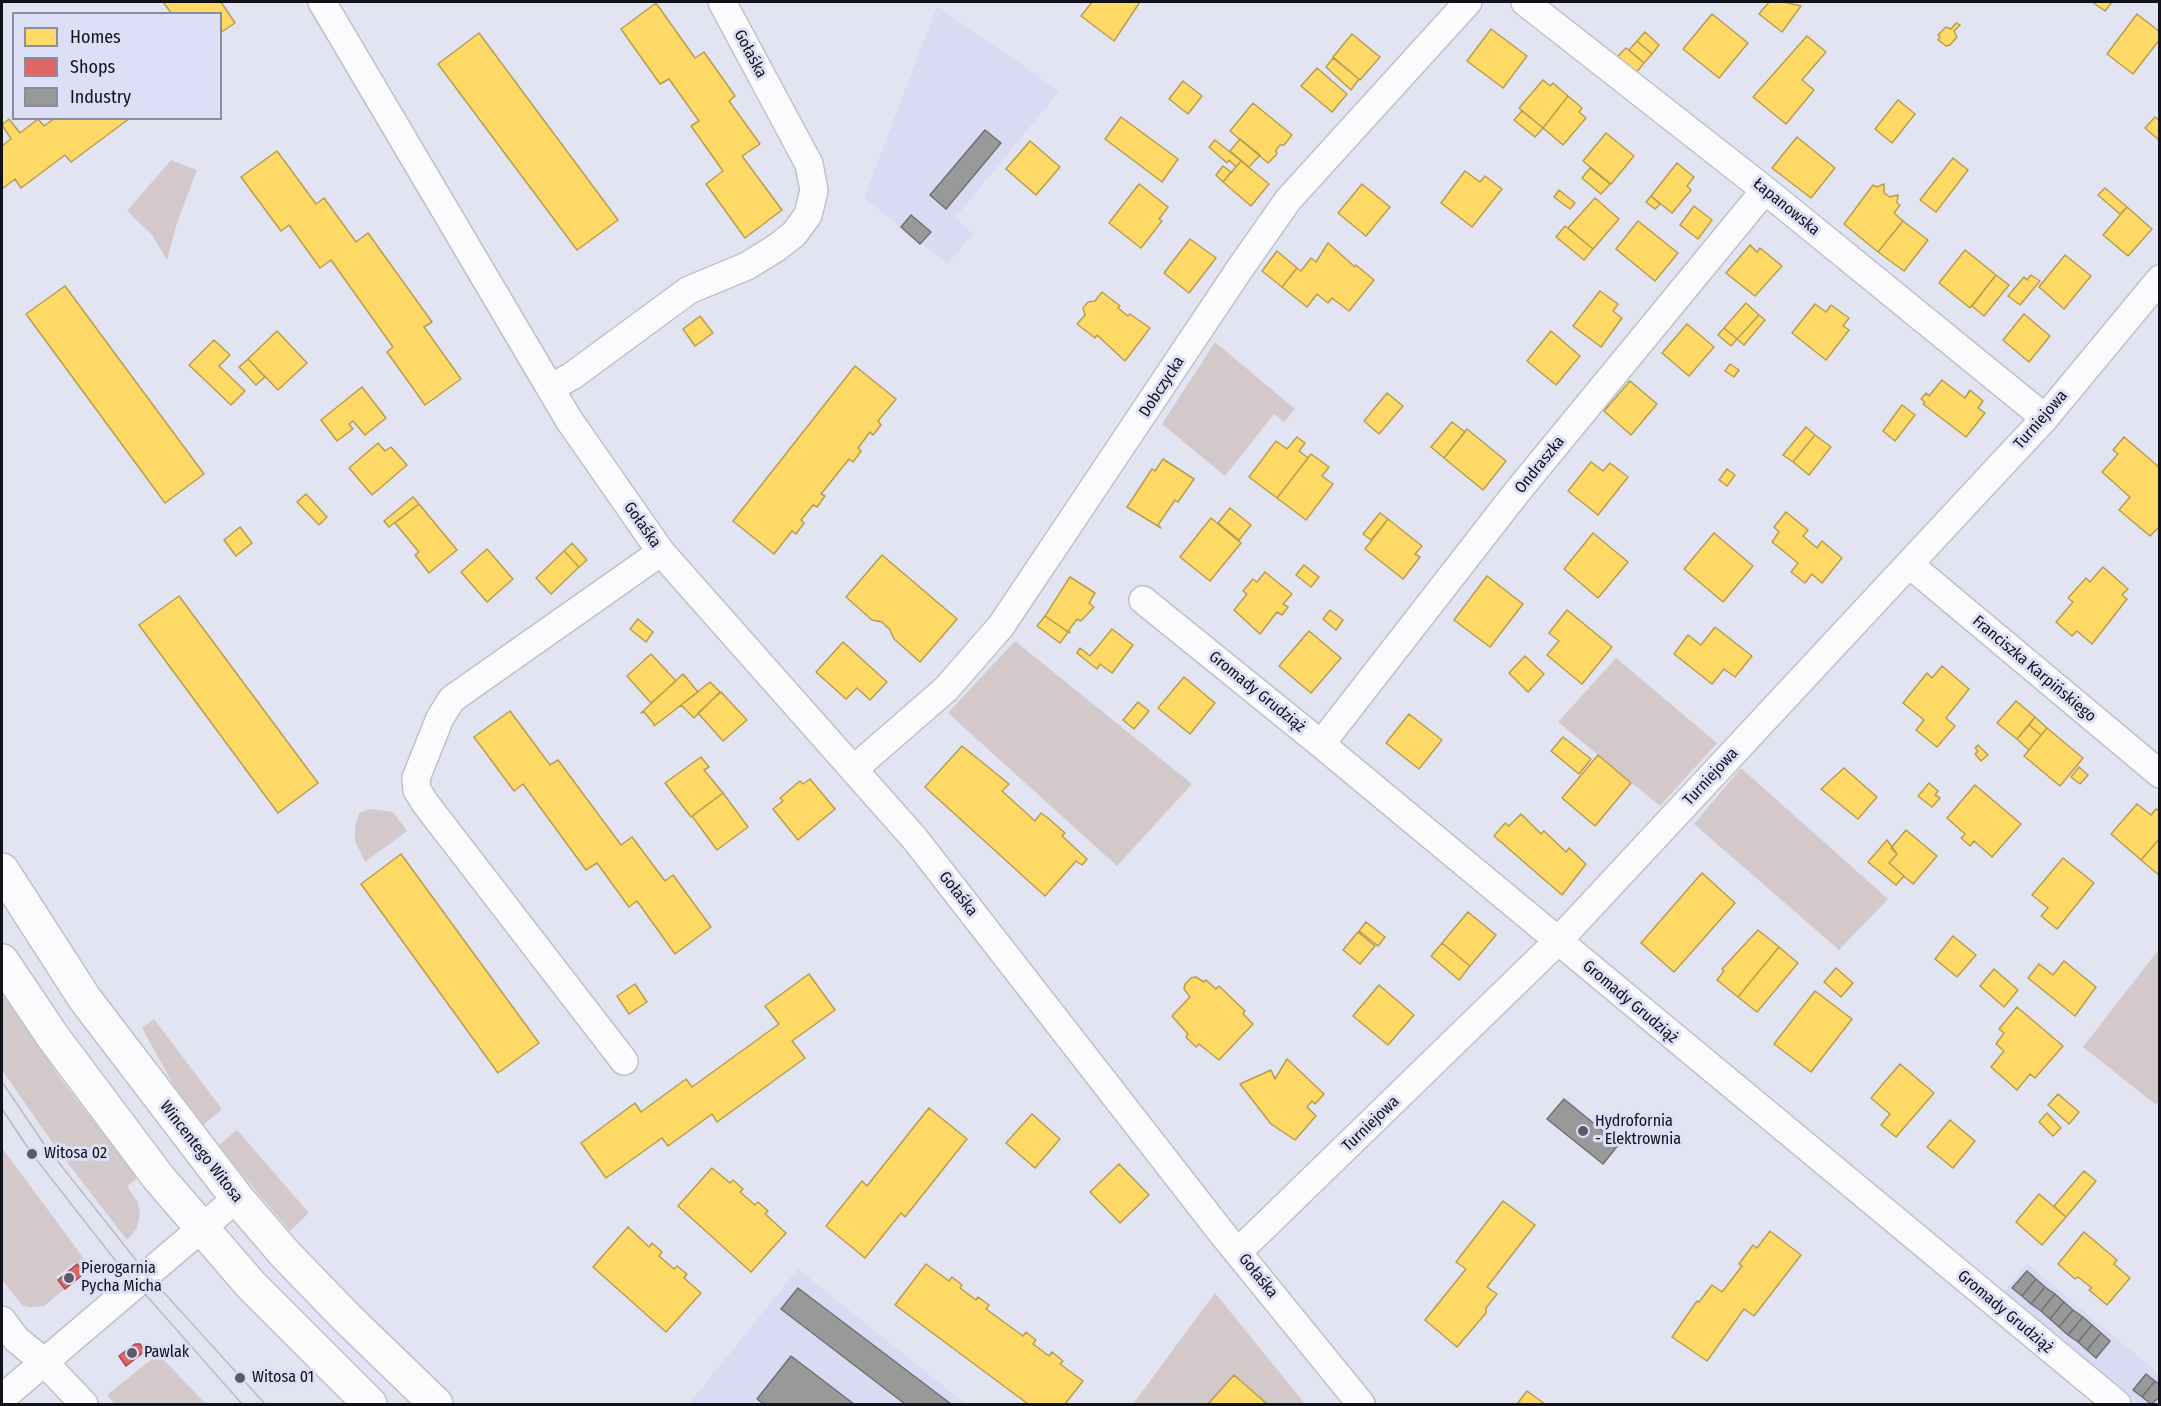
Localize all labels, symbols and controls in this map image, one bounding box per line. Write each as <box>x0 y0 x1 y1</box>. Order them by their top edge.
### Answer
legend <box>12 12 222 120</box>
text: Homes <box>70 26 121 48</box>
street label: Gołaśka <box>729 27 771 81</box>
text: Shops <box>70 56 115 78</box>
text: Industry <box>70 86 131 108</box>
street label: Łapanowska <box>1749 174 1823 240</box>
street label: Dobczycka <box>1135 353 1189 421</box>
street label: Turniejowa <box>2010 387 2072 453</box>
street label: Ondraszka <box>1511 433 1569 497</box>
street label: Gołaśka <box>619 498 665 552</box>
street label: Franciszka Karpińskiego <box>1968 612 2100 726</box>
street label: Gromady Grudziąż <box>1205 647 1309 737</box>
street label: Turniejowa <box>1680 744 1742 810</box>
street label: Gołaśka <box>935 868 981 920</box>
street label: Gromady Grudziąż <box>1578 957 1682 1047</box>
street label: Turniejowa <box>1339 1092 1403 1156</box>
street label: Wincentego Witosa <box>155 1097 247 1207</box>
place label: Hydrofornia - Elektrownia <box>1595 1112 1681 1150</box>
marker: Hydrofornia - Elektrownia <box>1576 1124 1590 1138</box>
place label: Witosa 02 <box>44 1144 107 1164</box>
marker: Witosa 02 <box>25 1147 39 1161</box>
street label: Gołaśka <box>1234 1250 1282 1302</box>
place label: Pierogarnia Pycha Micha <box>81 1259 162 1297</box>
street label: Gromady Grudziąż <box>1953 1267 2057 1357</box>
marker: Pierogarnia Pycha Micha <box>62 1271 76 1285</box>
place label: Pawlak <box>144 1343 189 1363</box>
marker: Pawlak <box>125 1346 139 1360</box>
place label: Witosa 01 <box>252 1368 314 1388</box>
marker: Witosa 01 <box>233 1371 247 1385</box>

